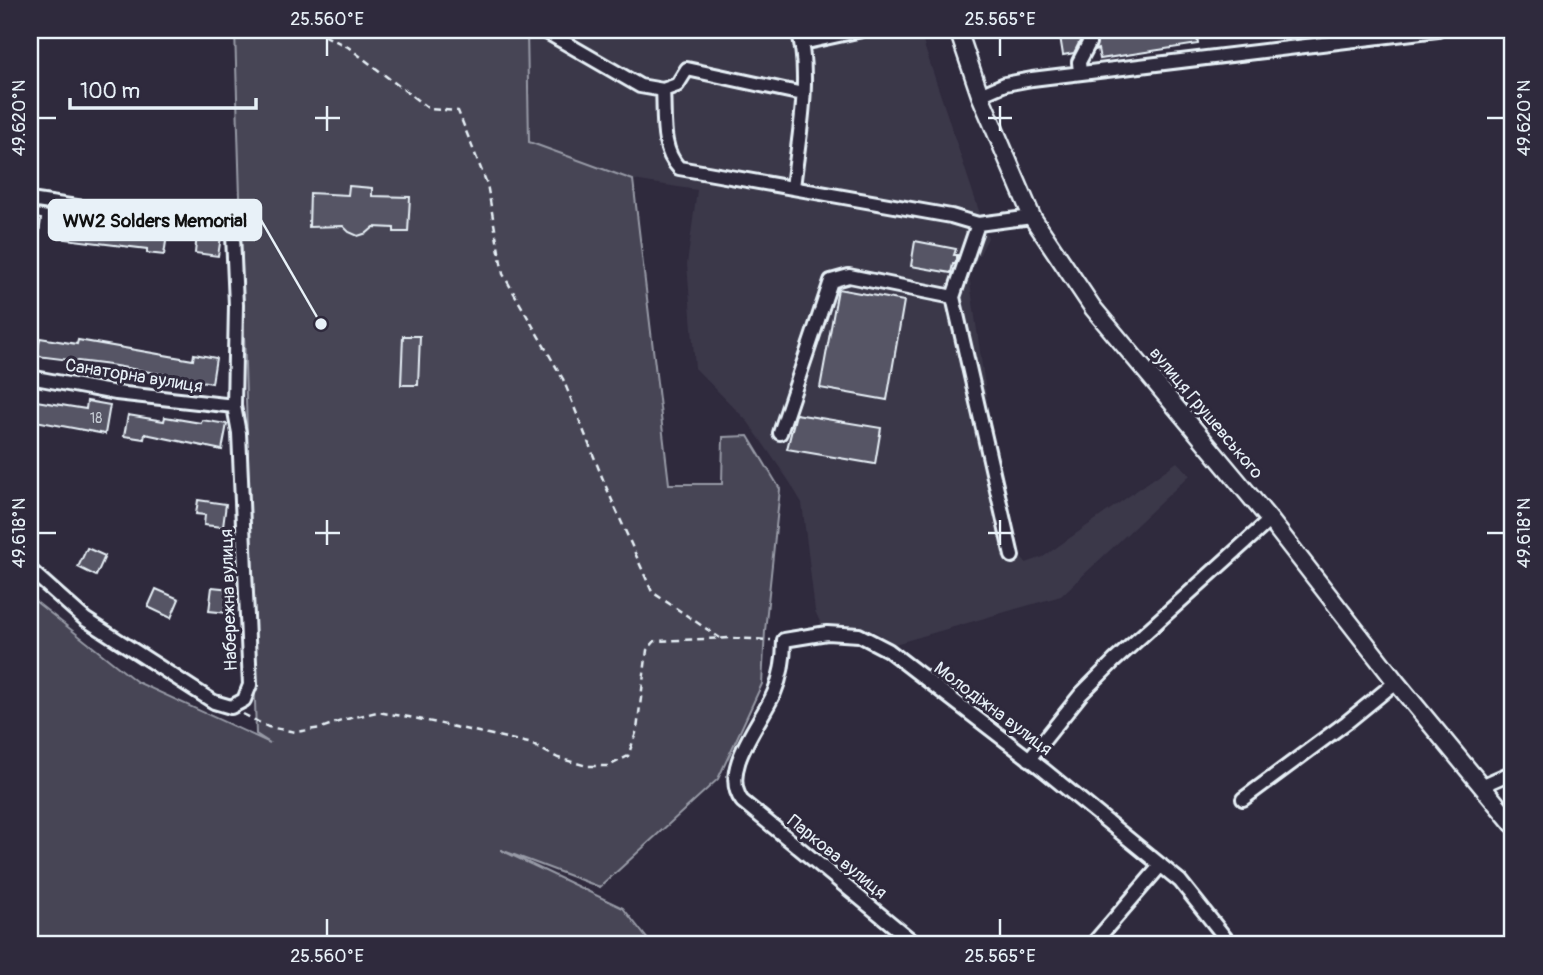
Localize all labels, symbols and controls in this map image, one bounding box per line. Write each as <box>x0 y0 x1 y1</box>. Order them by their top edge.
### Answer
text: 25.560°E <box>290 8 364 31</box>
text: 25.565°E <box>965 8 1036 31</box>
scale bar <box>70 66 256 110</box>
text: 100 m <box>80 78 140 105</box>
text: 49.620°N <box>8 80 31 156</box>
text: 49.620°N <box>1513 80 1536 156</box>
callout: WW2 Solders Memorial <box>49 200 261 240</box>
text: WW2 Solders Memorial <box>63 209 247 233</box>
street label: вулиця Грушевського <box>1144 342 1268 484</box>
street label: Санаторна вулиця <box>64 354 204 398</box>
house number: 18 <box>90 410 102 427</box>
text: 49.618°N <box>8 498 31 568</box>
text: 49.618°N <box>1513 498 1536 568</box>
street label: Набережна вулиця <box>215 528 243 672</box>
street label: Молодіжна вулиця <box>929 657 1057 761</box>
street label: Паркова вулиця <box>783 810 891 904</box>
text: 25.560°E <box>290 945 364 968</box>
text: 25.565°E <box>965 945 1036 968</box>

